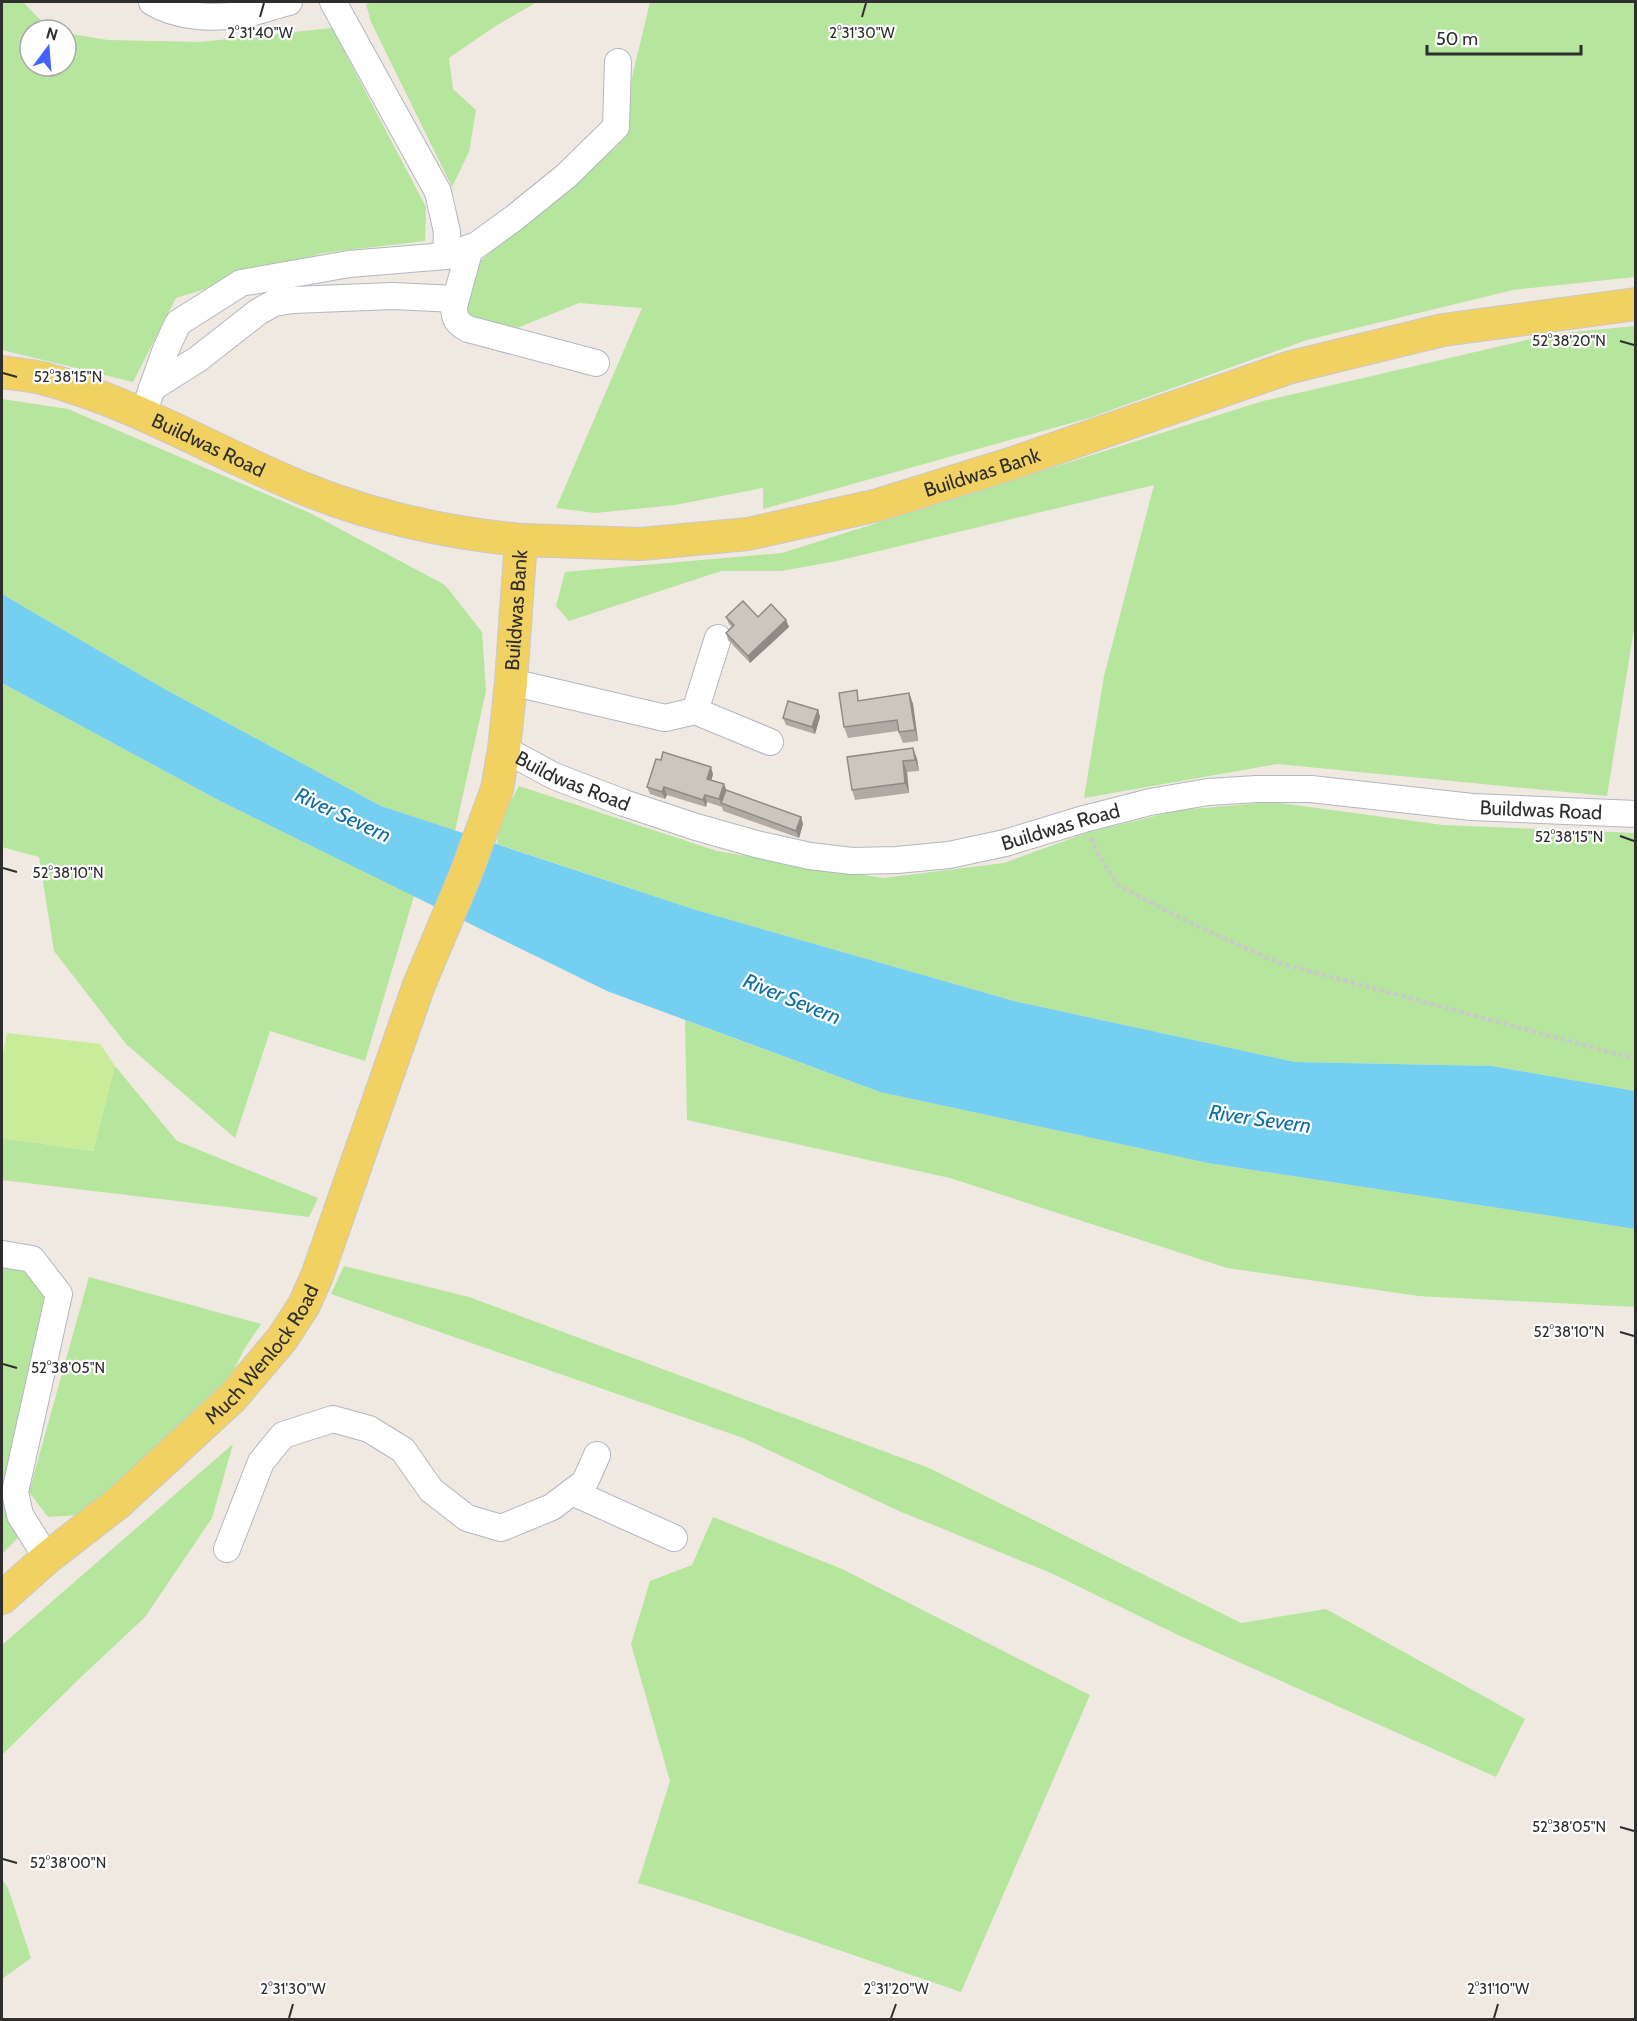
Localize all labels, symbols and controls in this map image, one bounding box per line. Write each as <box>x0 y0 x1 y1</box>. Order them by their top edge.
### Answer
north arrow <box>18 18 78 78</box>
scale bar <box>1427 18 1582 56</box>
text: N <box>44 23 60 45</box>
text: 2°31'40"W <box>227 24 294 42</box>
text: 2°31'30"W <box>829 24 896 42</box>
text: 50 m <box>1436 28 1478 50</box>
text: 52°38'20"N <box>1532 332 1606 350</box>
text: 52°38'15"N <box>34 368 102 386</box>
street label: Buildwas Road <box>148 408 269 482</box>
street label: Buildwas Bank <box>921 443 1043 502</box>
street label: Buildwas Bank <box>500 549 532 671</box>
street label: Buildwas Road <box>511 745 633 816</box>
water label: River Severn <box>291 782 395 848</box>
street label: Buildwas Road <box>1479 795 1603 825</box>
street label: Buildwas Road <box>998 798 1122 856</box>
text: 52°38'15"N <box>1535 828 1603 846</box>
text: 52°38'10"N <box>33 864 103 882</box>
water label: River Severn <box>740 968 844 1029</box>
water label: River Severn <box>1208 1099 1313 1138</box>
street label: Much Wenlock Road <box>200 1281 324 1429</box>
text: 52°38'10"N <box>1534 1323 1604 1341</box>
text: 52°38'05"N <box>31 1359 105 1377</box>
text: 52°38'05"N <box>1532 1818 1606 1836</box>
text: 52°38'00"N <box>30 1854 106 1872</box>
text: 2°31'30"W <box>260 1980 327 1998</box>
text: 2°31'20"W <box>863 1980 929 1998</box>
text: 2°31'10"W <box>1467 1980 1530 1998</box>

